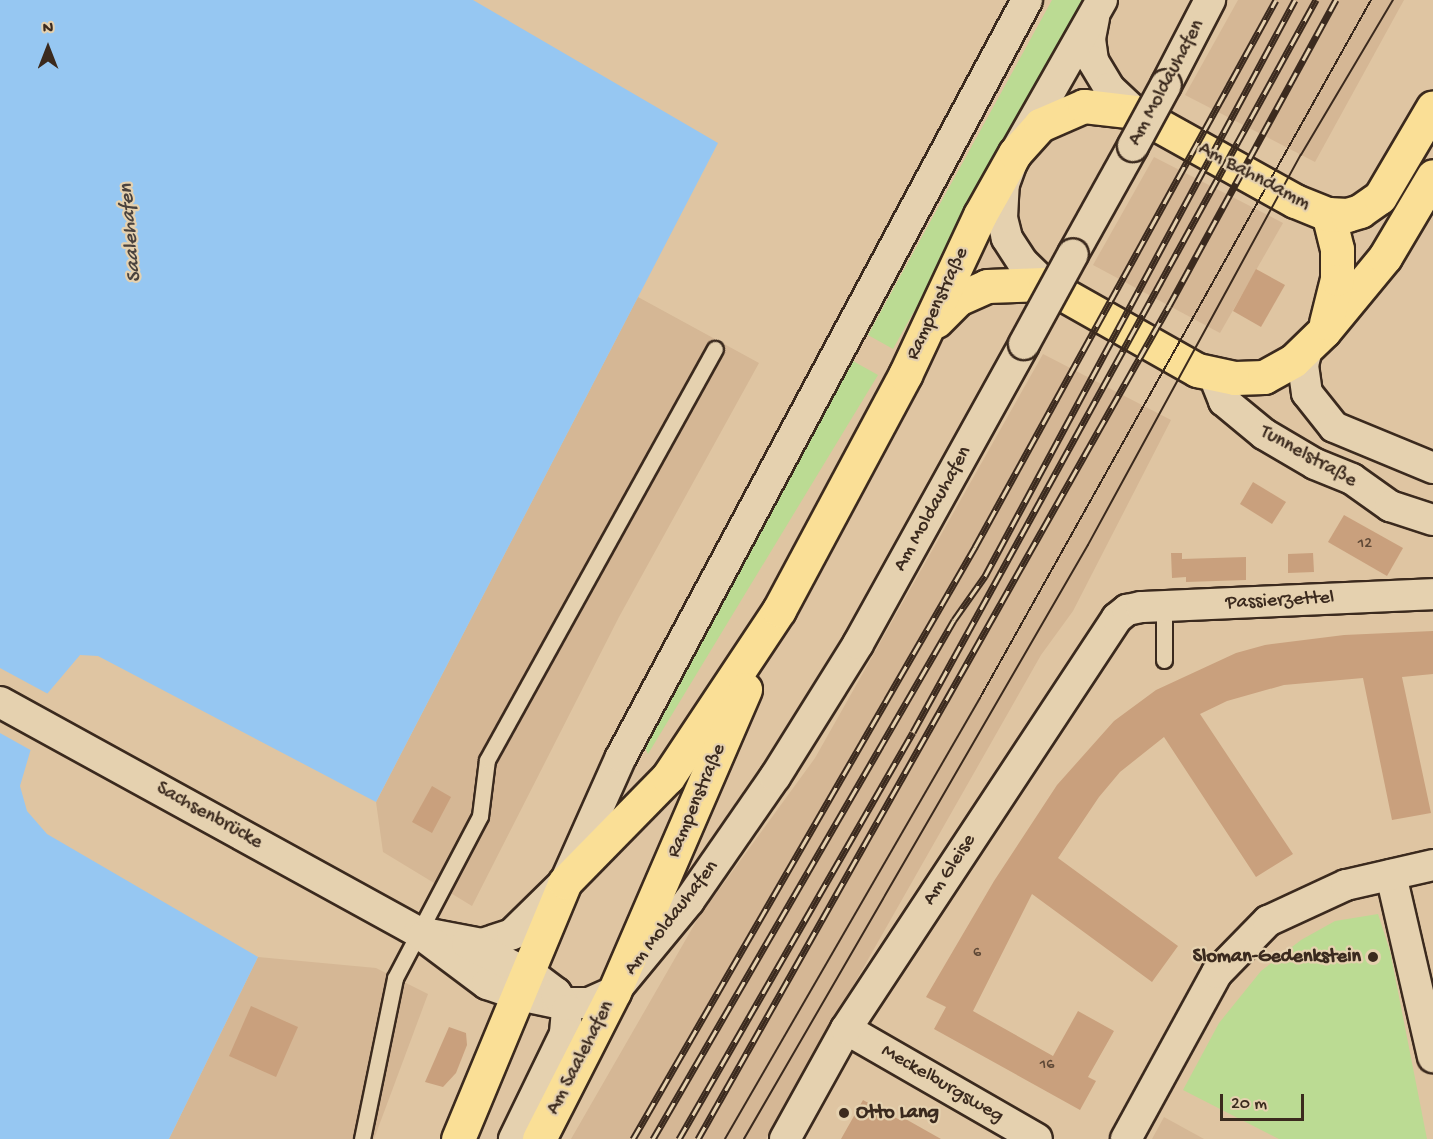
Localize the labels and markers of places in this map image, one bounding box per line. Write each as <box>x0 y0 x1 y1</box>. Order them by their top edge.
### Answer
place label: Sloman-Gedenkstein <box>1193 945 1361 969</box>
marker: Sloman-Gedenkstein <box>1366 950 1380 964</box>
place label: Otto Lang <box>856 1101 939 1125</box>
marker: Otto Lang <box>837 1106 851 1120</box>

